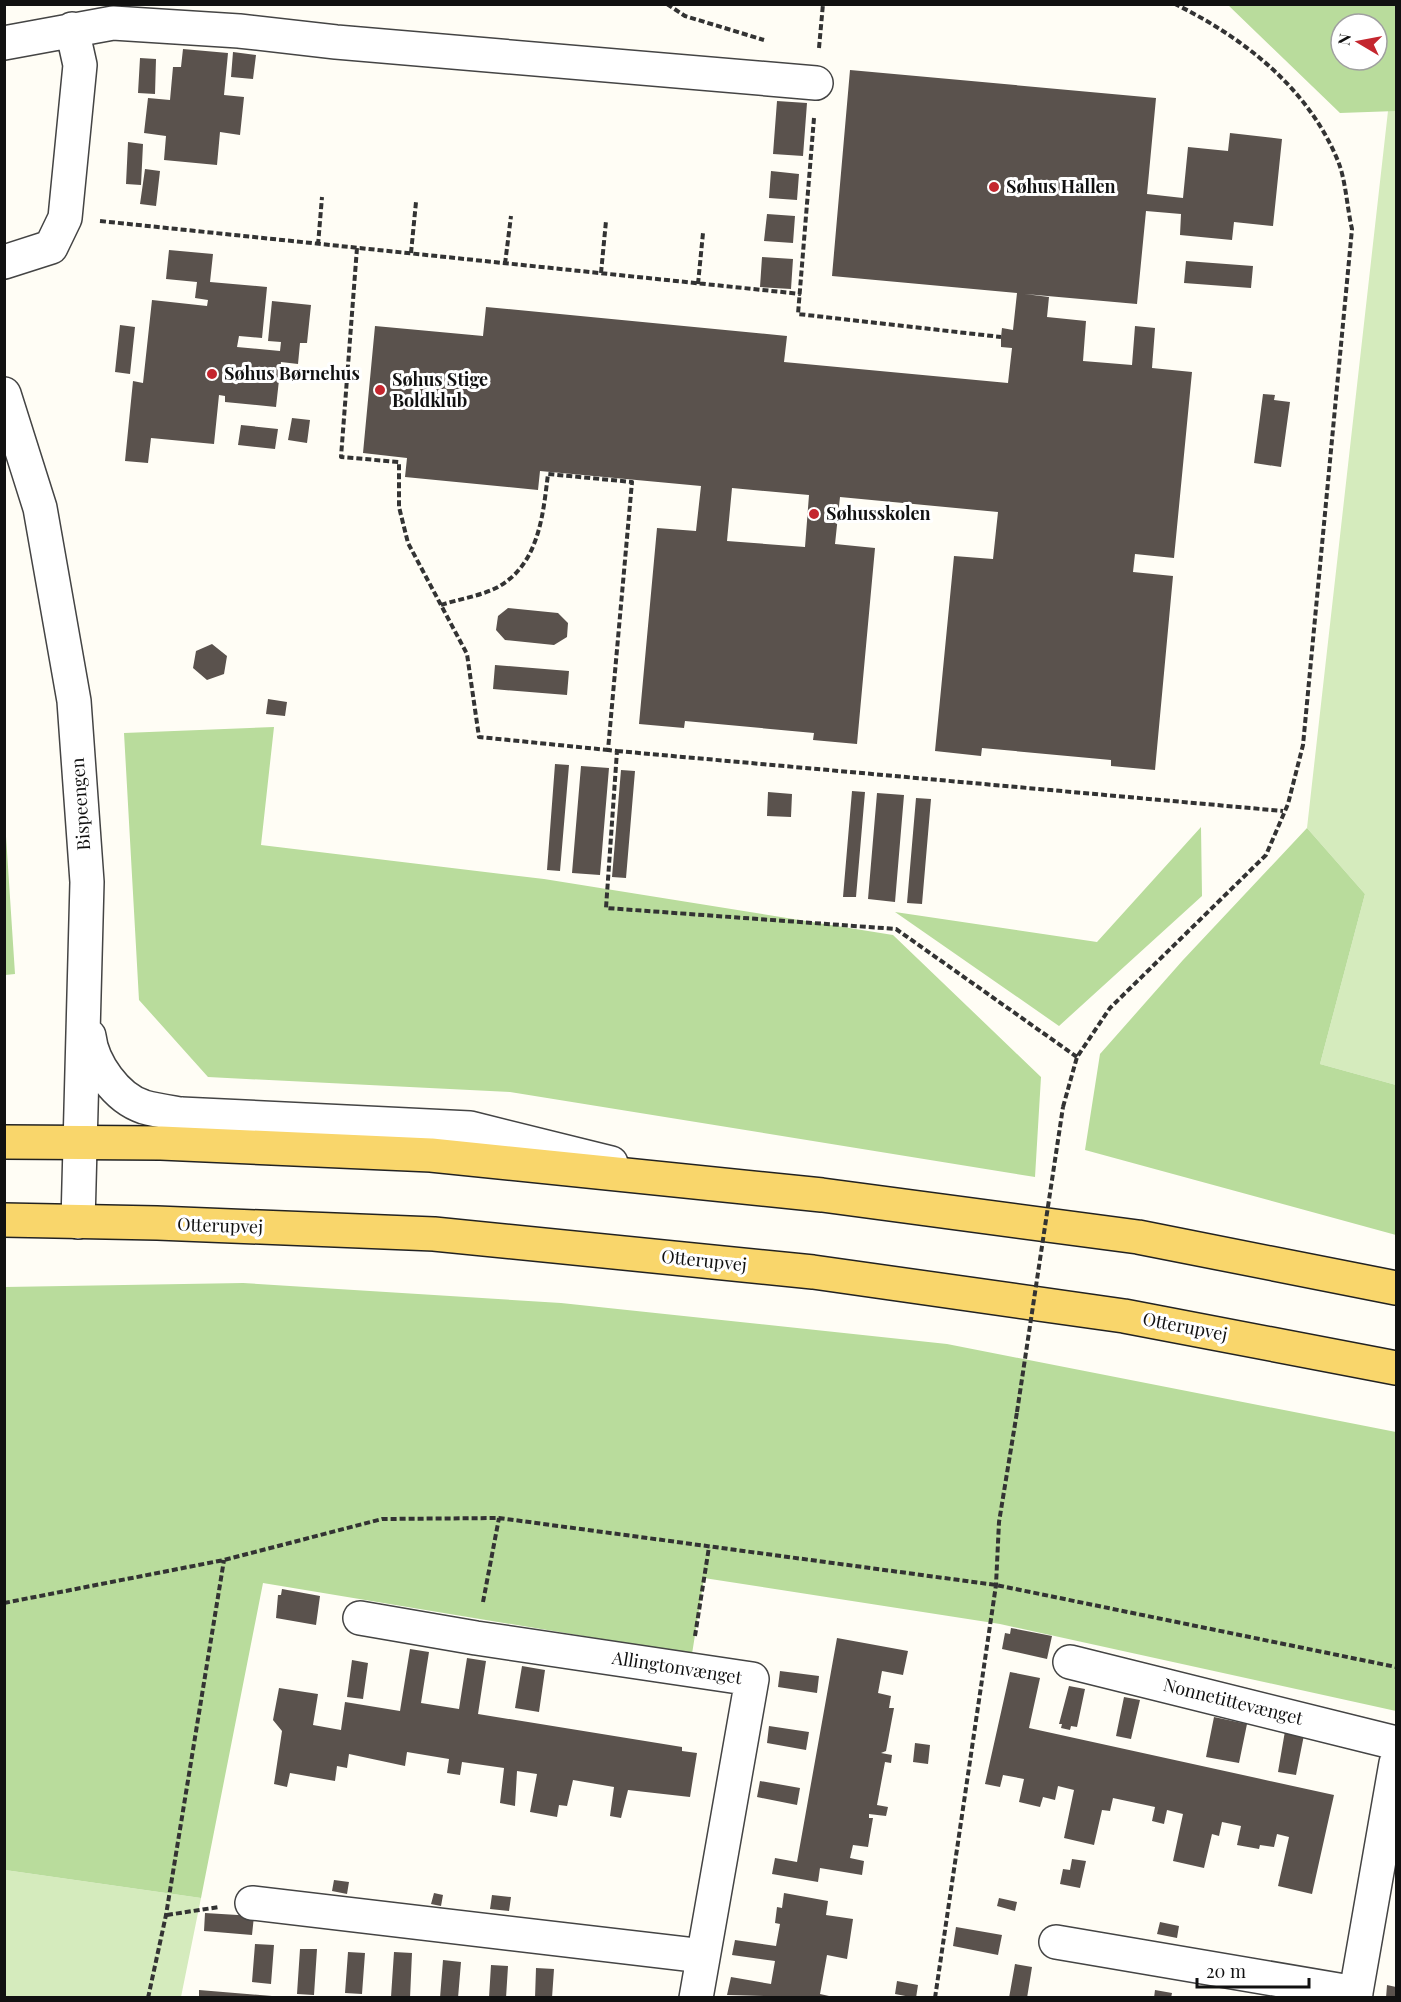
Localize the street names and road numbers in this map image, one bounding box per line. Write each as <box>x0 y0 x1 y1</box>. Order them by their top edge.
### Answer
street label: Bispeengen <box>65 757 95 851</box>
street label: Otterupvej <box>177 1212 263 1238</box>
street label: Otterupvej <box>660 1244 748 1276</box>
street label: Otterupvej <box>1141 1306 1230 1346</box>
street label: Allingtonvænget <box>609 1645 744 1689</box>
street label: Nonnetittevænget <box>1161 1672 1306 1730</box>

